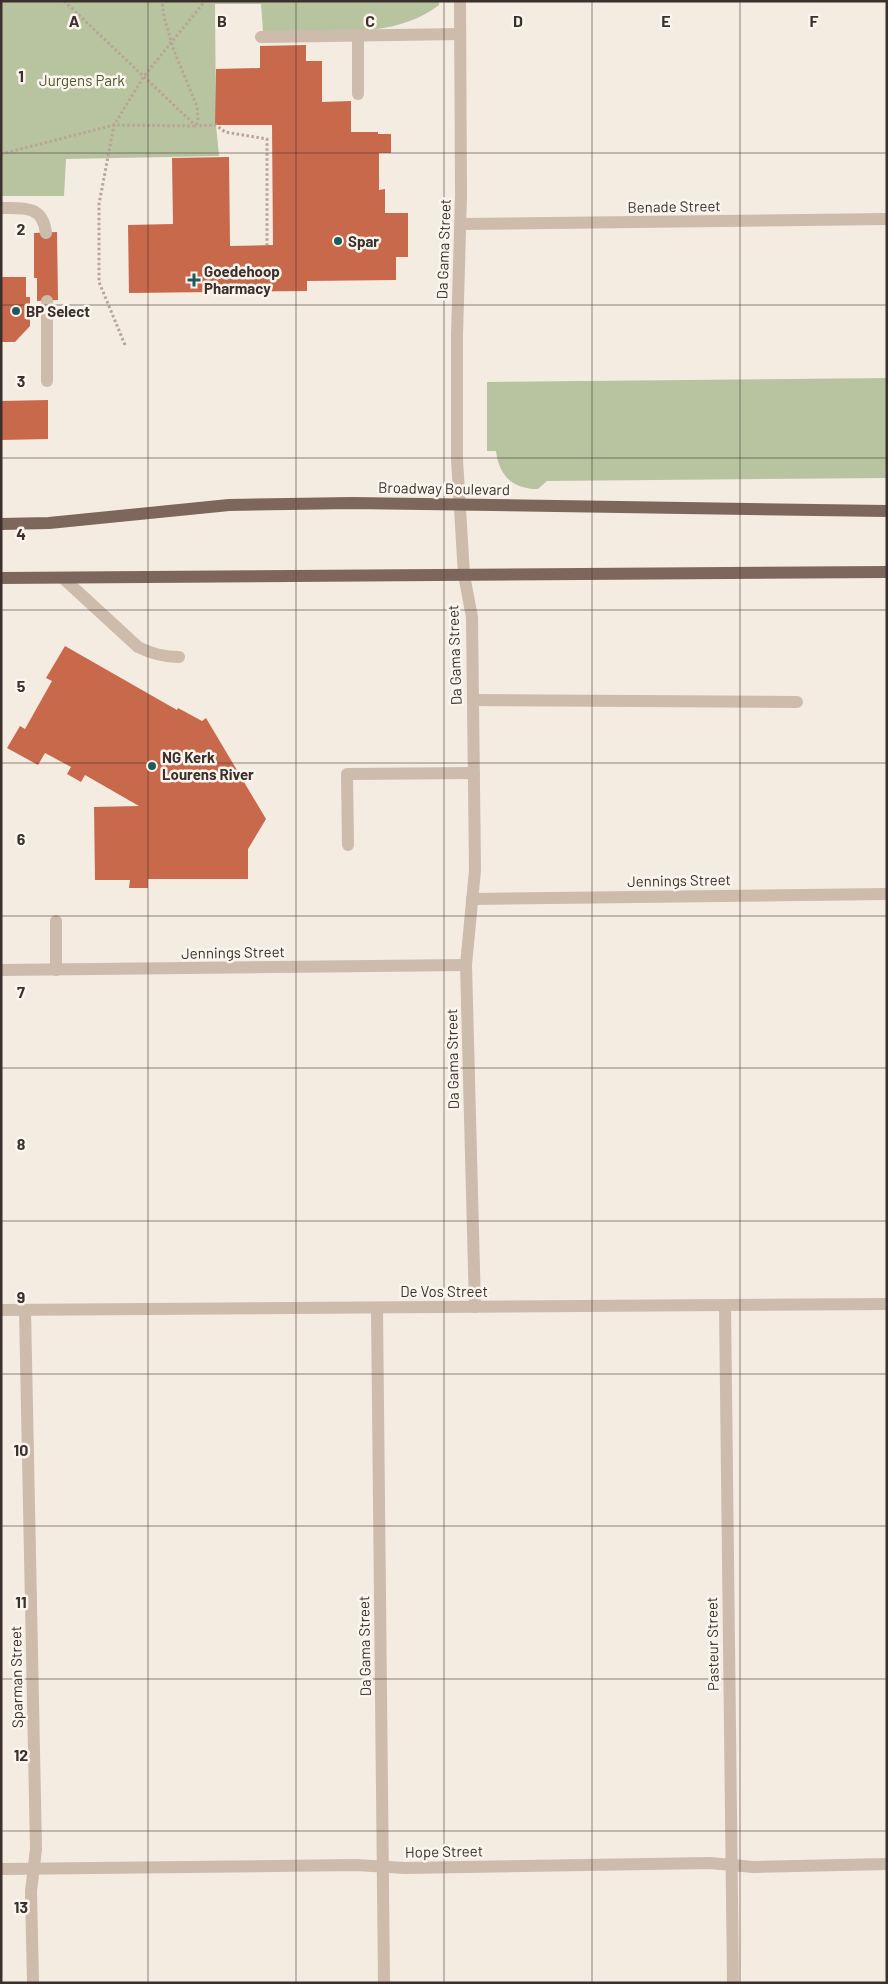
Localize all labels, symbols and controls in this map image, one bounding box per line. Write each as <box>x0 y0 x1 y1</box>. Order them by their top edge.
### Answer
text: A <box>69 11 80 30</box>
text: B <box>217 11 227 30</box>
text: C <box>365 11 375 30</box>
text: D <box>513 11 523 30</box>
text: E <box>661 11 671 30</box>
text: F <box>810 11 819 30</box>
text: 1 <box>18 66 24 85</box>
park label: Jurgens Park <box>39 71 125 89</box>
street label: Benade Street <box>627 196 721 216</box>
street label: Da Gama Street <box>432 198 454 300</box>
text: 2 <box>17 219 26 238</box>
place label: Spar <box>348 232 379 250</box>
marker: Spar <box>332 235 344 247</box>
place label: Goedehoop Pharmacy <box>204 262 280 297</box>
marker: Goedehoop Pharmacy <box>188 274 200 286</box>
place label: BP Select <box>26 302 90 320</box>
marker: BP Select <box>10 305 22 317</box>
text: 3 <box>17 371 25 390</box>
street label: Broadway Boulevard <box>378 478 510 498</box>
text: 4 <box>16 524 26 543</box>
street label: Da Gama Street <box>443 604 465 706</box>
text: 5 <box>17 676 26 695</box>
place label: NG Kerk Lourens River <box>162 748 254 783</box>
marker: NG Kerk Lourens River <box>146 760 158 772</box>
text: 6 <box>17 829 26 848</box>
street label: Jennings Street <box>627 870 731 890</box>
street label: Jennings Street <box>181 942 285 962</box>
text: 7 <box>17 982 25 1001</box>
street label: Da Gama Street <box>442 1009 462 1109</box>
text: 8 <box>17 1134 26 1153</box>
street label: De Vos Street <box>400 1282 488 1300</box>
text: 9 <box>17 1287 25 1306</box>
text: 10 <box>14 1440 28 1459</box>
text: 11 <box>15 1592 27 1611</box>
street label: Da Gama Street <box>354 1596 374 1696</box>
street label: Pasteur Street <box>702 1597 722 1691</box>
street label: Sparman Street <box>6 1626 26 1728</box>
text: 12 <box>14 1745 28 1764</box>
street label: Hope Street <box>405 1841 483 1861</box>
text: 13 <box>14 1897 28 1916</box>

